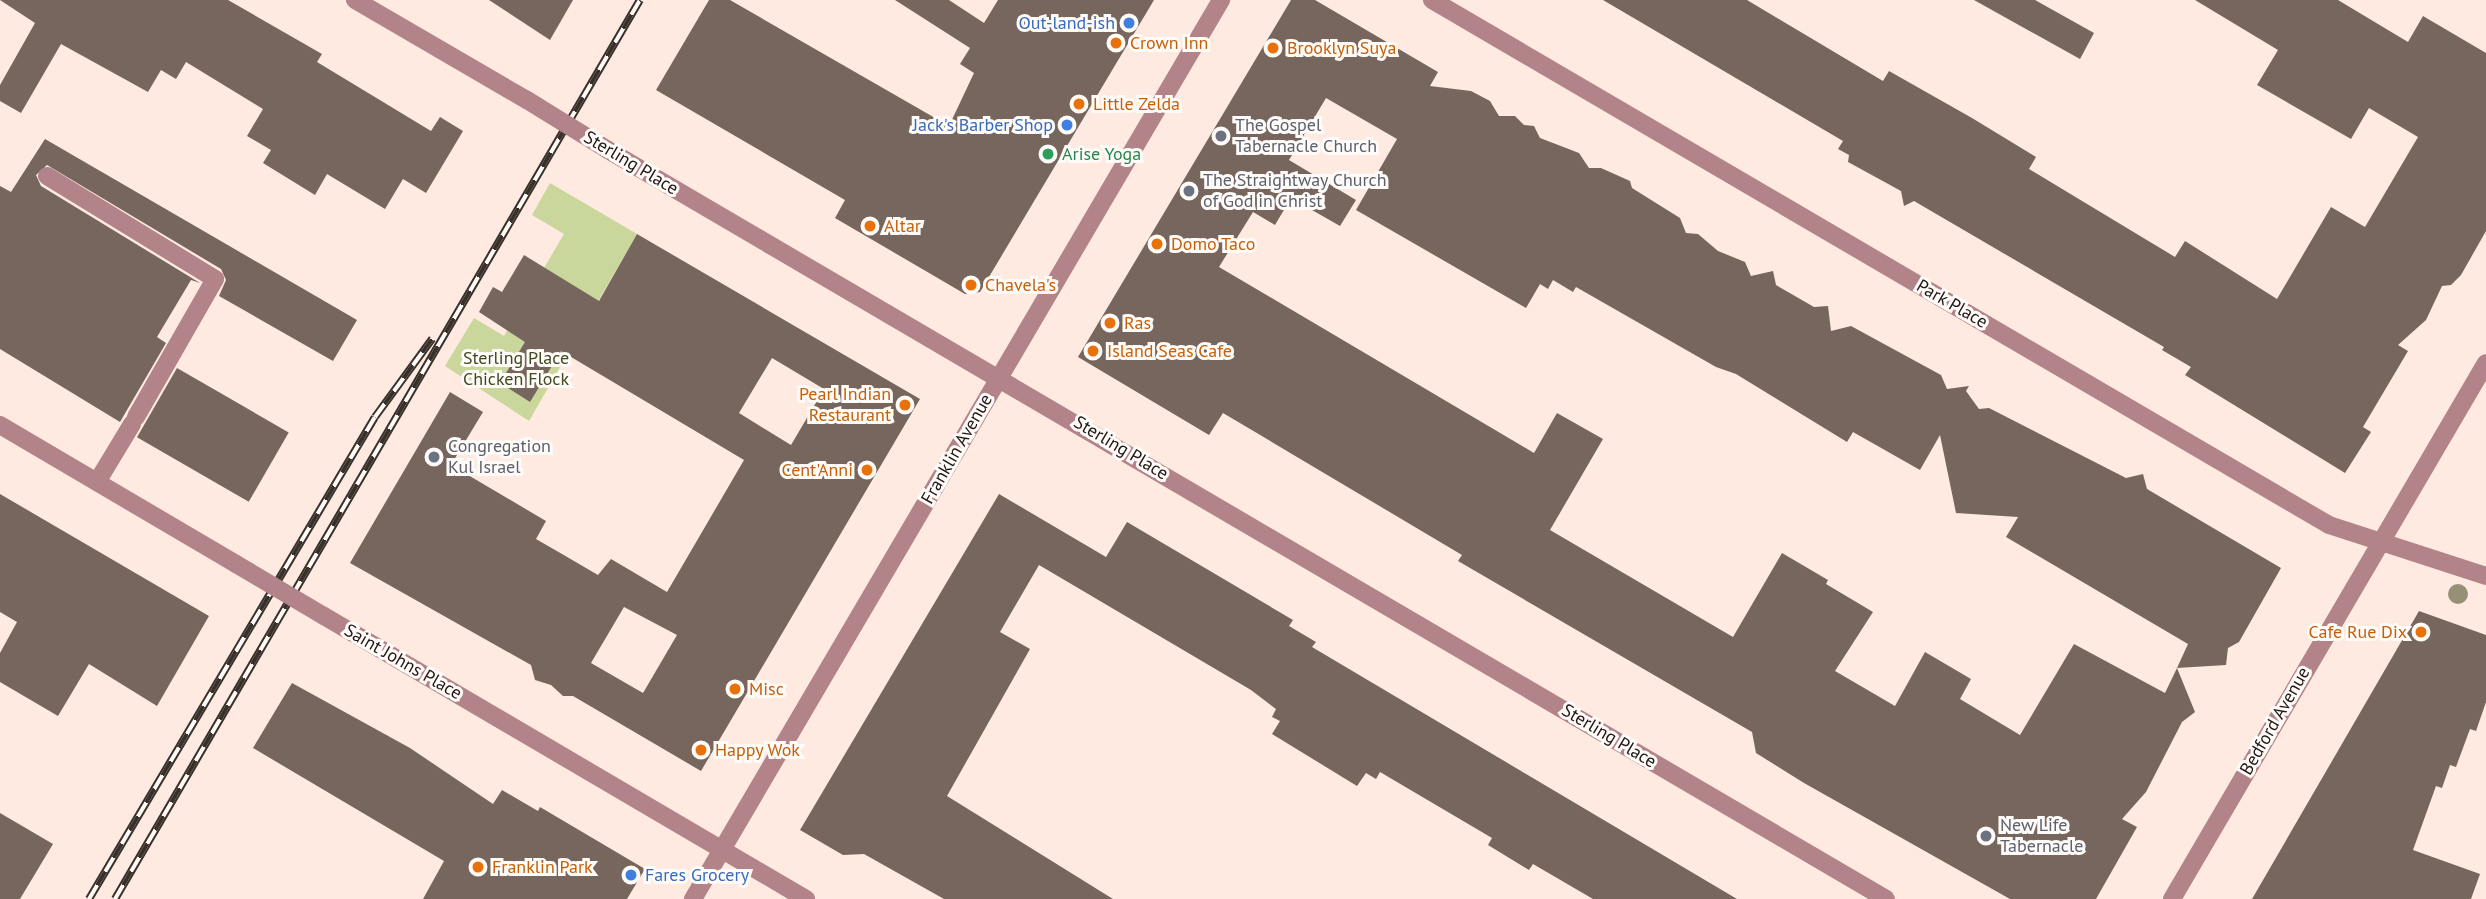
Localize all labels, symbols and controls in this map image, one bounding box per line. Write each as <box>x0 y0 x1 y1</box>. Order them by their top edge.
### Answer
place label: Out-land-ish <box>1019 12 1115 34</box>
marker: Out-land-ish <box>1121 15 1137 31</box>
place label: Crown Inn <box>1130 32 1208 54</box>
marker: Crown Inn <box>1108 35 1124 51</box>
place label: Brooklyn Suya <box>1287 37 1396 59</box>
marker: Brooklyn Suya <box>1265 40 1281 56</box>
place label: Little Zelda <box>1093 93 1180 115</box>
marker: Little Zelda <box>1071 96 1087 112</box>
place label: Jack's Barber Shop <box>913 114 1053 136</box>
place label: The Gospel Tabernacle Church <box>1235 115 1377 158</box>
marker: Jack's Barber Shop <box>1059 117 1075 133</box>
street label: Sterling Place <box>580 126 682 200</box>
marker: The Gospel Tabernacle Church <box>1213 128 1229 144</box>
place label: Arise Yoga <box>1062 143 1142 165</box>
marker: Arise Yoga <box>1040 146 1056 162</box>
place label: The Straightway Church of God in Christ <box>1203 170 1387 212</box>
marker: The Straightway Church of God in Christ <box>1181 183 1197 199</box>
place label: Altar <box>884 215 921 237</box>
marker: Altar <box>862 218 878 234</box>
place label: Domo Taco <box>1171 233 1256 255</box>
marker: Domo Taco <box>1149 236 1165 252</box>
place label: Chavela's <box>985 274 1056 296</box>
street label: Park Place <box>1912 275 1992 333</box>
marker: Chavela's <box>963 277 979 293</box>
place label: Ras <box>1124 312 1151 334</box>
marker: Ras <box>1102 315 1118 331</box>
place label: Island Seas Cafe <box>1107 340 1232 362</box>
marker: Island Seas Cafe <box>1085 343 1101 359</box>
park label: Sterling Place Chicken Flock <box>463 348 569 390</box>
place label: Pearl Indian Restaurant <box>799 384 891 426</box>
street label: Franklin Avenue <box>917 390 997 508</box>
marker: Pearl Indian Restaurant <box>897 397 913 413</box>
street label: Sterling Place <box>1070 411 1172 485</box>
place label: Congregation Kul Israel <box>448 436 551 478</box>
marker: Congregation Kul Israel <box>426 449 442 465</box>
place label: Cent'Anni <box>781 459 853 481</box>
marker: Cent'Anni <box>859 462 875 478</box>
street label: Saint Johns Place <box>340 620 466 704</box>
place label: Cafe Rue Dix <box>2309 621 2407 643</box>
marker: Cafe Rue Dix <box>2413 624 2429 640</box>
street label: Bedford Avenue <box>2235 663 2315 779</box>
place label: Misc <box>749 678 784 700</box>
marker: Misc <box>727 681 743 697</box>
street label: Sterling Place <box>1558 699 1660 773</box>
place label: Happy Wok <box>715 739 801 761</box>
marker: Happy Wok <box>693 742 709 758</box>
place label: New Life Tabernacle <box>2000 815 2083 858</box>
marker: New Life Tabernacle <box>1978 828 1994 844</box>
place label: Franklin Park <box>492 856 593 878</box>
marker: Franklin Park <box>470 859 486 875</box>
place label: Fares Grocery <box>645 864 749 886</box>
marker: Fares Grocery <box>623 867 639 883</box>

